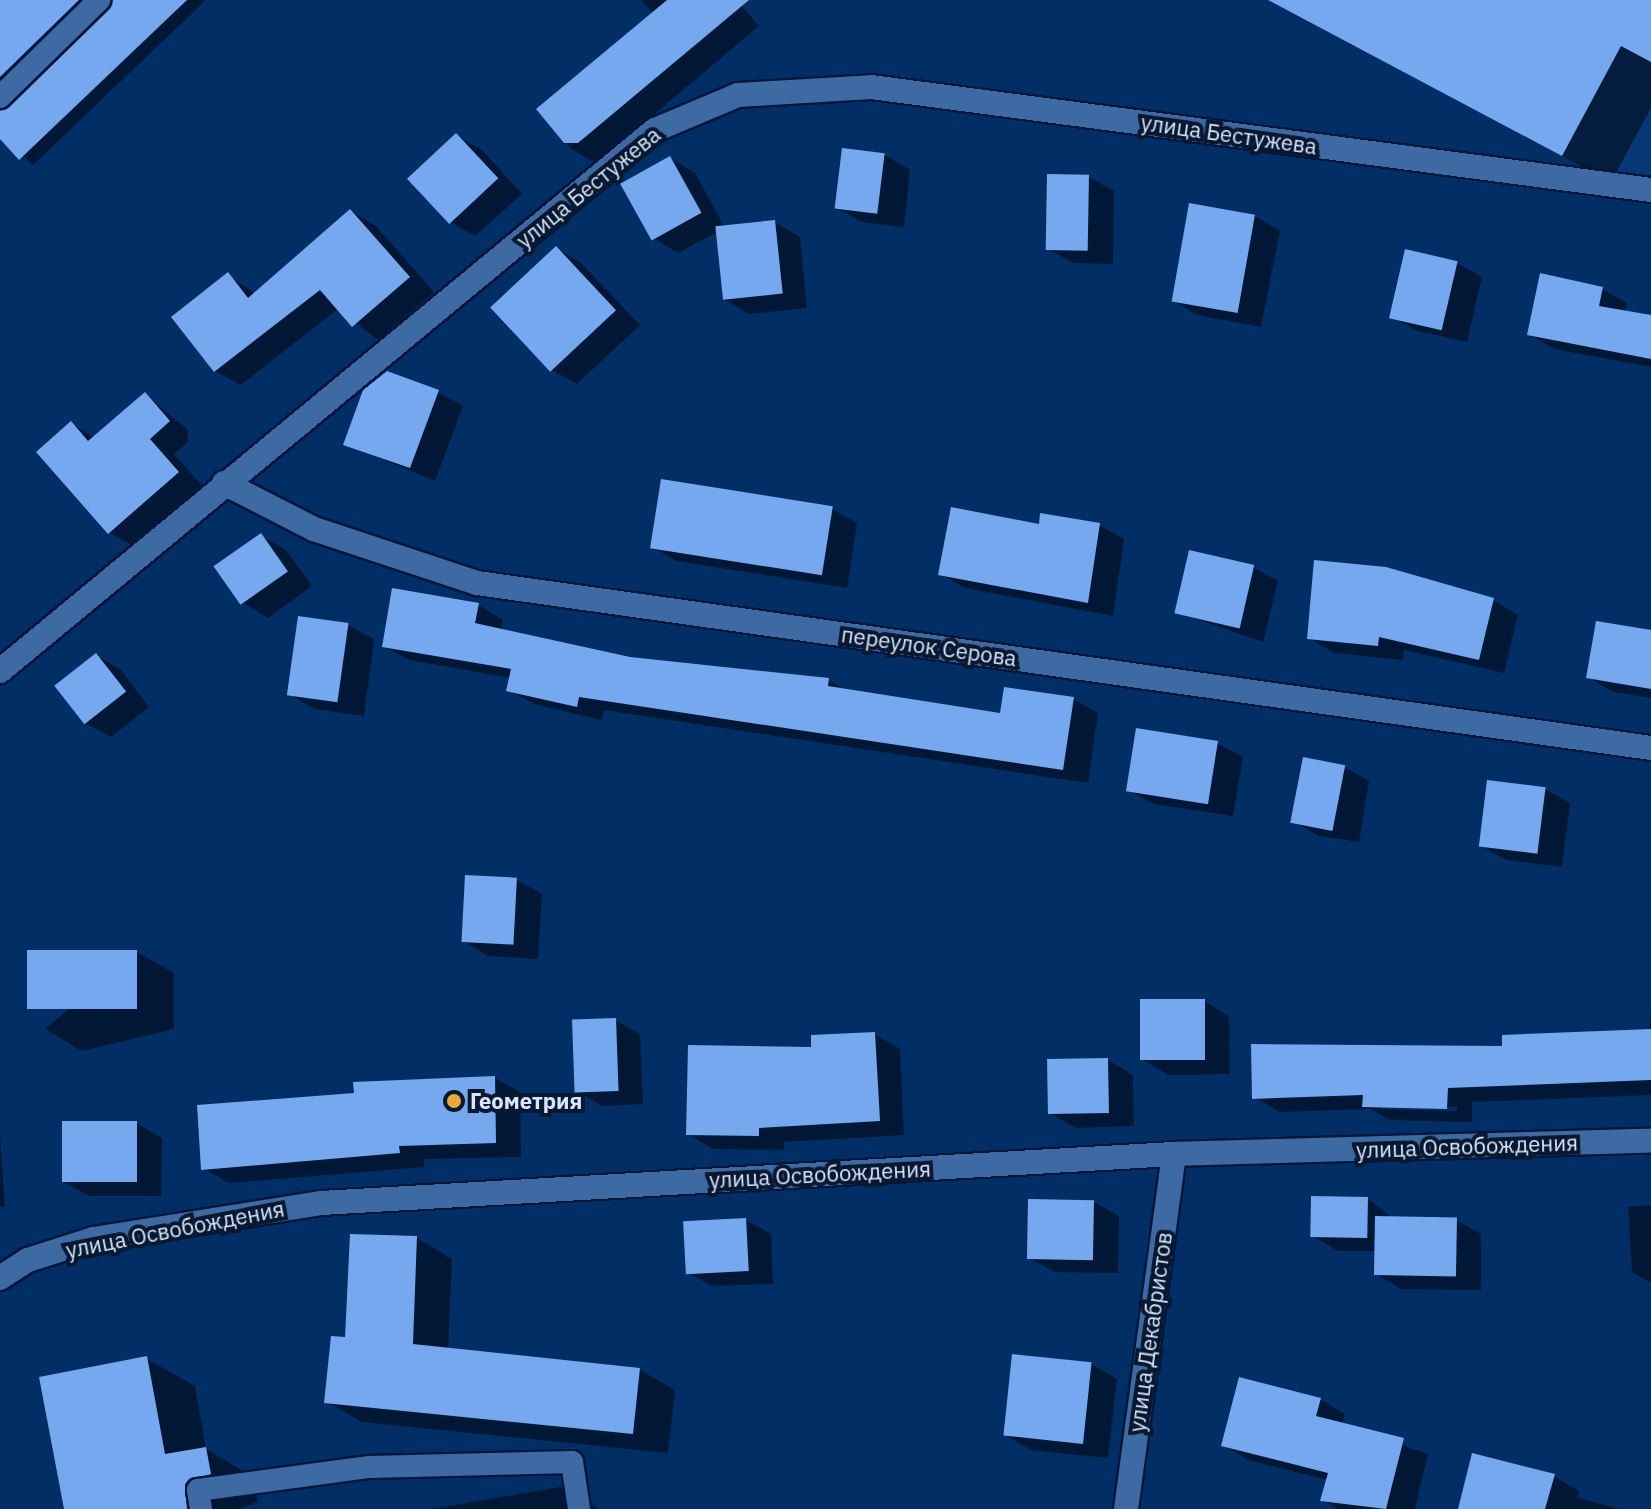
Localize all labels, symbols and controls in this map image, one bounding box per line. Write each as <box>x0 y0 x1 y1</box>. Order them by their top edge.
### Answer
street label: улица Бестужева <box>1139 109 1319 159</box>
street label: улица Бестужева <box>511 121 665 253</box>
street label: переулок Серова <box>840 621 1018 671</box>
place label: Геометрия <box>470 1088 582 1114</box>
marker: Геометрия <box>445 1092 463 1110</box>
street label: улица Освобождения <box>1356 1129 1578 1163</box>
street label: улица Освобождения <box>708 1155 932 1193</box>
street label: улица Освобождения <box>64 1195 286 1263</box>
street label: улица Декабристов <box>1123 1230 1177 1434</box>

